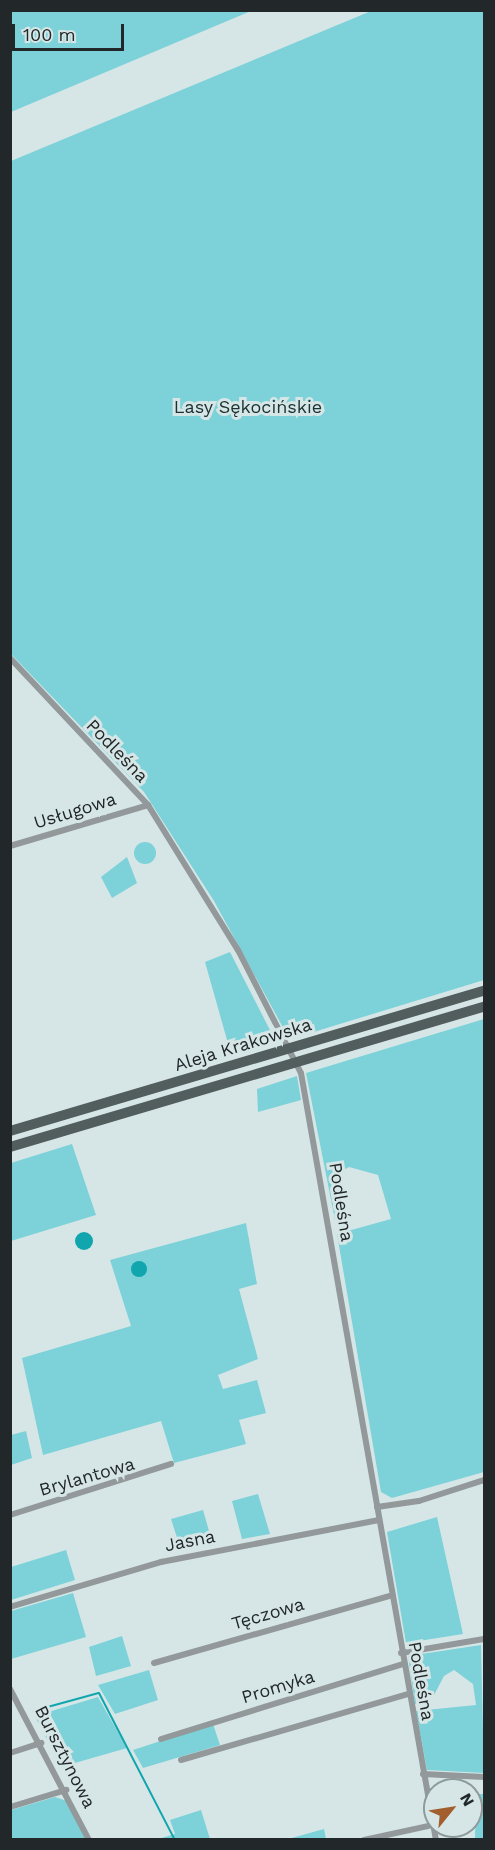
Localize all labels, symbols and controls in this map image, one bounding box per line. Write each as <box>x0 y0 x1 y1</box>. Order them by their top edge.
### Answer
scale bar <box>15 12 128 50</box>
text: 100 m <box>23 24 76 45</box>
park label: Lasy Sękocińskie <box>174 396 322 418</box>
street label: Podleśna <box>82 715 152 787</box>
street label: Usługowa <box>31 788 119 834</box>
street label: Aleja Krakowska <box>172 1014 314 1076</box>
street label: Podleśna <box>324 1161 358 1243</box>
street label: Brylantowa <box>37 1453 137 1501</box>
street label: Jasna <box>163 1526 217 1556</box>
street label: Tęczowa <box>229 1593 307 1635</box>
street label: Podleśna <box>403 1640 439 1722</box>
street label: Promyka <box>239 1666 317 1708</box>
street label: Bursztynowa <box>30 1702 100 1812</box>
north arrow <box>423 1778 483 1838</box>
text: N <box>456 1790 478 1810</box>

